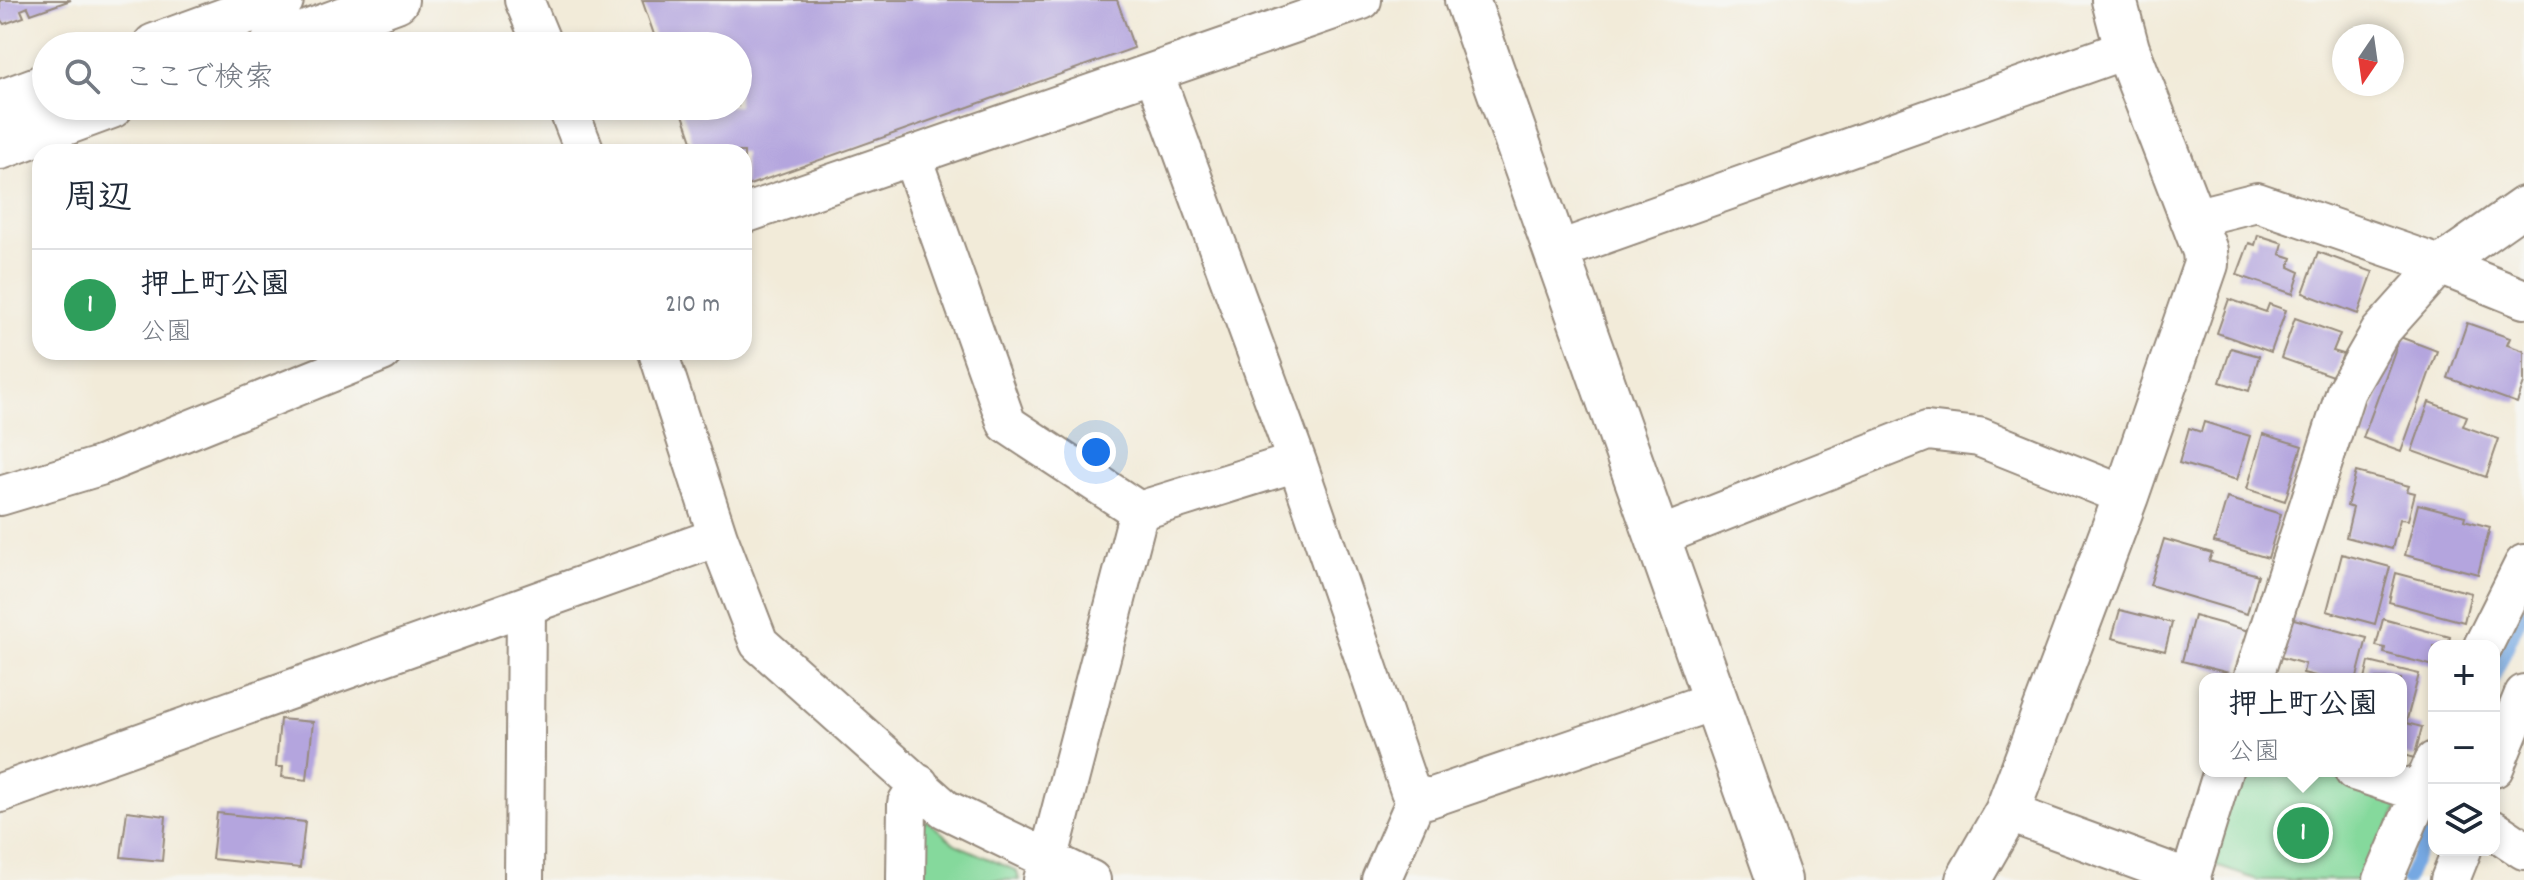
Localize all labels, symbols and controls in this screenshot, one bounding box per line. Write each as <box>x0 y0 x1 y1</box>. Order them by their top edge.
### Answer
north arrow <box>2332 24 2404 96</box>
search box <box>32 32 752 120</box>
icon: search <box>60 54 104 98</box>
text: ここで検索 <box>124 59 274 102</box>
text: 周辺 <box>64 176 132 225</box>
text: 押上町公園 <box>140 266 290 309</box>
text: 1 <box>87 287 93 324</box>
text: 210 m <box>665 287 720 324</box>
text: 公園 <box>140 315 192 352</box>
your location <box>1076 432 1116 472</box>
map controls <box>2428 640 2500 856</box>
button: + <box>2428 640 2500 712</box>
popup <box>2199 673 2407 777</box>
text: 押上町公園 <box>2228 686 2378 729</box>
button: − <box>2428 712 2500 784</box>
text: 公園 <box>2228 735 2280 772</box>
button: layers <box>2428 784 2500 856</box>
pin: 1 <box>2277 803 2329 863</box>

